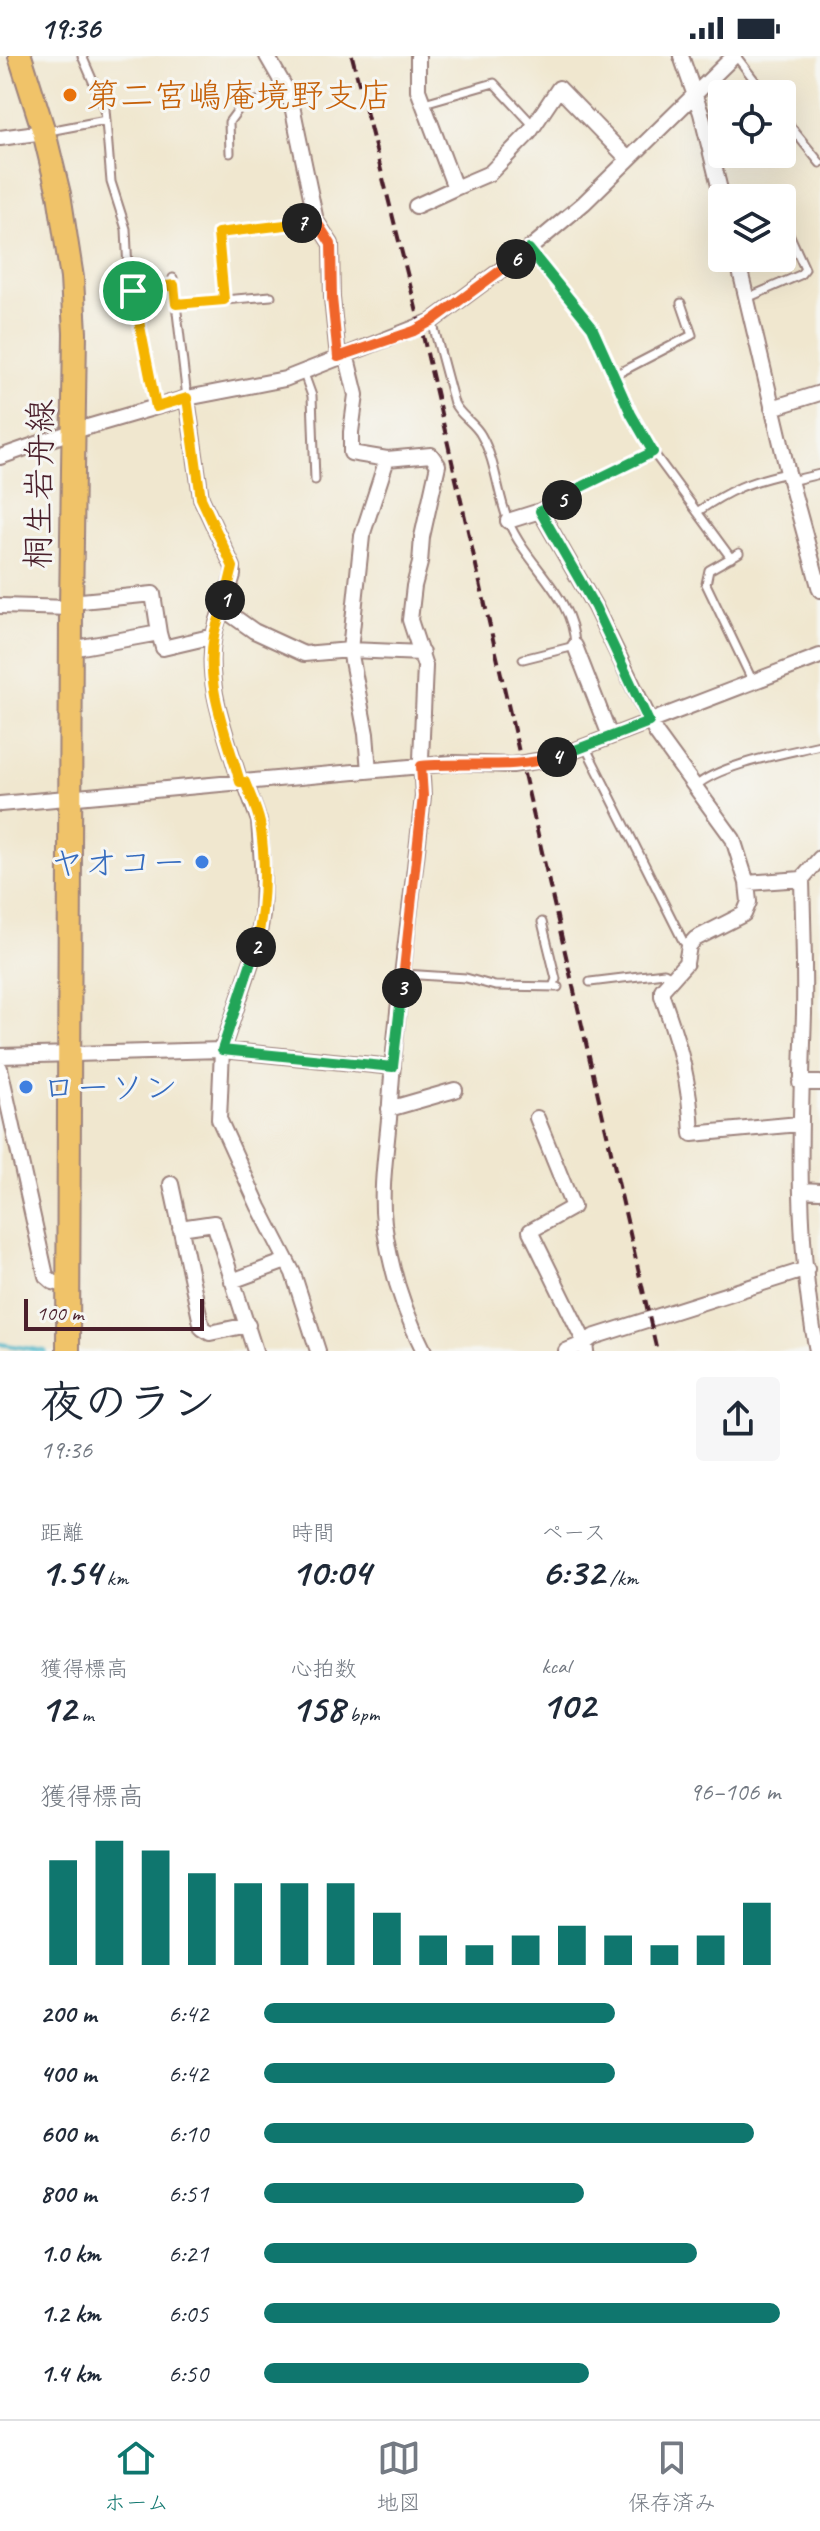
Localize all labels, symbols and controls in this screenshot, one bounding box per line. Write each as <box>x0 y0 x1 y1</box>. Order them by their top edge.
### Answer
text: 19:36 <box>40 9 100 47</box>
place label: 第二宮嶋庵境野支店 <box>86 74 392 117</box>
map controls <box>708 80 796 272</box>
button: locate <box>708 80 796 168</box>
marker: 第二宮嶋庵境野支店 <box>61 86 79 104</box>
button: layers <box>708 184 796 272</box>
pin: 7 <box>282 203 322 243</box>
text: 7 <box>297 209 307 237</box>
pin: 6 <box>496 239 536 279</box>
text: 6 <box>511 245 521 273</box>
pin <box>99 257 167 325</box>
icon: arrive <box>111 269 155 313</box>
street label: 桐生岩舟線 <box>16 399 62 569</box>
pin: 5 <box>542 480 582 520</box>
text: 5 <box>557 486 567 514</box>
pin: 1 <box>205 580 245 620</box>
text: 1 <box>220 586 230 614</box>
pin: 4 <box>537 737 577 777</box>
text: 4 <box>552 743 562 771</box>
place label: ヤオコー <box>50 841 186 884</box>
marker: ヤオコー <box>193 853 211 871</box>
pin: 2 <box>236 927 276 967</box>
text: 2 <box>251 933 261 961</box>
pin: 3 <box>382 968 422 1008</box>
text: 3 <box>397 974 407 1002</box>
place label: ローソン <box>42 1066 178 1109</box>
marker: ローソン <box>17 1078 35 1096</box>
scale bar <box>24 1295 204 1331</box>
text: 100 m <box>36 1299 83 1327</box>
text: 夜のラン <box>40 1375 216 1430</box>
button: share <box>696 1377 780 1461</box>
text: 19:36 <box>40 1433 92 1466</box>
text: 距離 <box>40 1519 84 1547</box>
text: 時間 <box>291 1519 335 1547</box>
text: ペース <box>541 1519 606 1547</box>
text: 1.54 <box>40 1547 101 1597</box>
text: 10:04 <box>291 1547 371 1597</box>
text: 6:32 <box>541 1547 604 1597</box>
text: km <box>101 1564 128 1592</box>
text: /km <box>604 1564 638 1592</box>
text: kcal <box>541 1652 570 1680</box>
text: 獲得標高 <box>40 1655 128 1683</box>
text: 心拍数 <box>291 1655 357 1683</box>
text: 102 <box>541 1680 595 1730</box>
text: 12 <box>40 1683 76 1733</box>
text: 158 <box>291 1683 344 1733</box>
text: m <box>76 1700 94 1728</box>
text: bpm <box>344 1700 380 1728</box>
text: 96–106 m <box>689 1775 780 1808</box>
text: 獲得標高 <box>40 1780 144 1813</box>
text: 200 m <box>40 1997 96 2030</box>
text: 6:42 <box>168 1997 208 2030</box>
text: 400 m <box>40 2057 96 2090</box>
text: 6:42 <box>168 2057 208 2090</box>
text: 600 m <box>40 2117 97 2150</box>
text: 6:10 <box>168 2117 208 2150</box>
text: 800 m <box>40 2177 96 2210</box>
text: 6:51 <box>168 2177 208 2210</box>
text: 1.0 km <box>40 2237 100 2270</box>
text: 6:21 <box>168 2237 208 2270</box>
text: 1.2 km <box>40 2297 100 2330</box>
text: 6:05 <box>168 2297 208 2330</box>
text: 1.4 km <box>40 2357 100 2390</box>
text: 6:50 <box>168 2357 208 2390</box>
tab: ホーム <box>104 2436 169 2517</box>
tab: 地図 <box>377 2436 421 2517</box>
tab: 保存済み <box>628 2436 716 2517</box>

